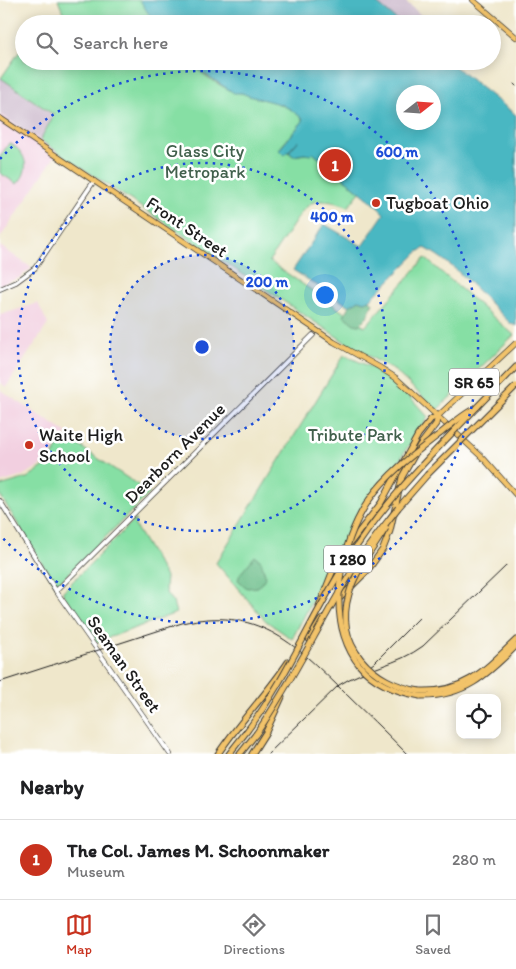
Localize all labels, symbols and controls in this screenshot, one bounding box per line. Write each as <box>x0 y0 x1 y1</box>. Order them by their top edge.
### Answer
search box <box>15 15 501 70</box>
icon: search <box>33 29 61 57</box>
text: Search here <box>73 31 168 54</box>
north arrow <box>396 85 441 130</box>
park label: Glass City Metropark <box>165 140 245 183</box>
text: 600 m <box>376 143 419 161</box>
pin: 1 <box>319 146 351 184</box>
street label: Front Street <box>142 192 232 262</box>
place label: Tugboat Ohio <box>386 192 489 214</box>
marker: Tugboat Ohio <box>370 197 382 209</box>
text: 400 m <box>310 208 354 226</box>
text: 200 m <box>246 273 289 291</box>
your location <box>312 282 338 308</box>
centre of rings <box>193 338 211 356</box>
road number: SR 65 <box>449 368 499 396</box>
street label: Dearborn Avenue <box>120 398 230 508</box>
place label: Waite High School <box>39 424 123 467</box>
park label: Tribute Park <box>308 424 402 446</box>
marker: Waite High School <box>23 439 35 451</box>
road number: I 280 <box>324 546 372 572</box>
street label: Seaman Street <box>82 611 166 717</box>
map controls <box>456 694 501 739</box>
button: locate <box>456 694 501 739</box>
text: Nearby <box>20 774 84 799</box>
text: The Col. James M. Schoonmaker <box>67 839 329 862</box>
text: 1 <box>32 850 40 869</box>
text: 280 m <box>452 850 496 869</box>
text: Museum <box>67 862 125 881</box>
tab: Map <box>65 911 93 958</box>
tab: Directions <box>223 911 285 958</box>
tab: Saved <box>415 911 451 958</box>

